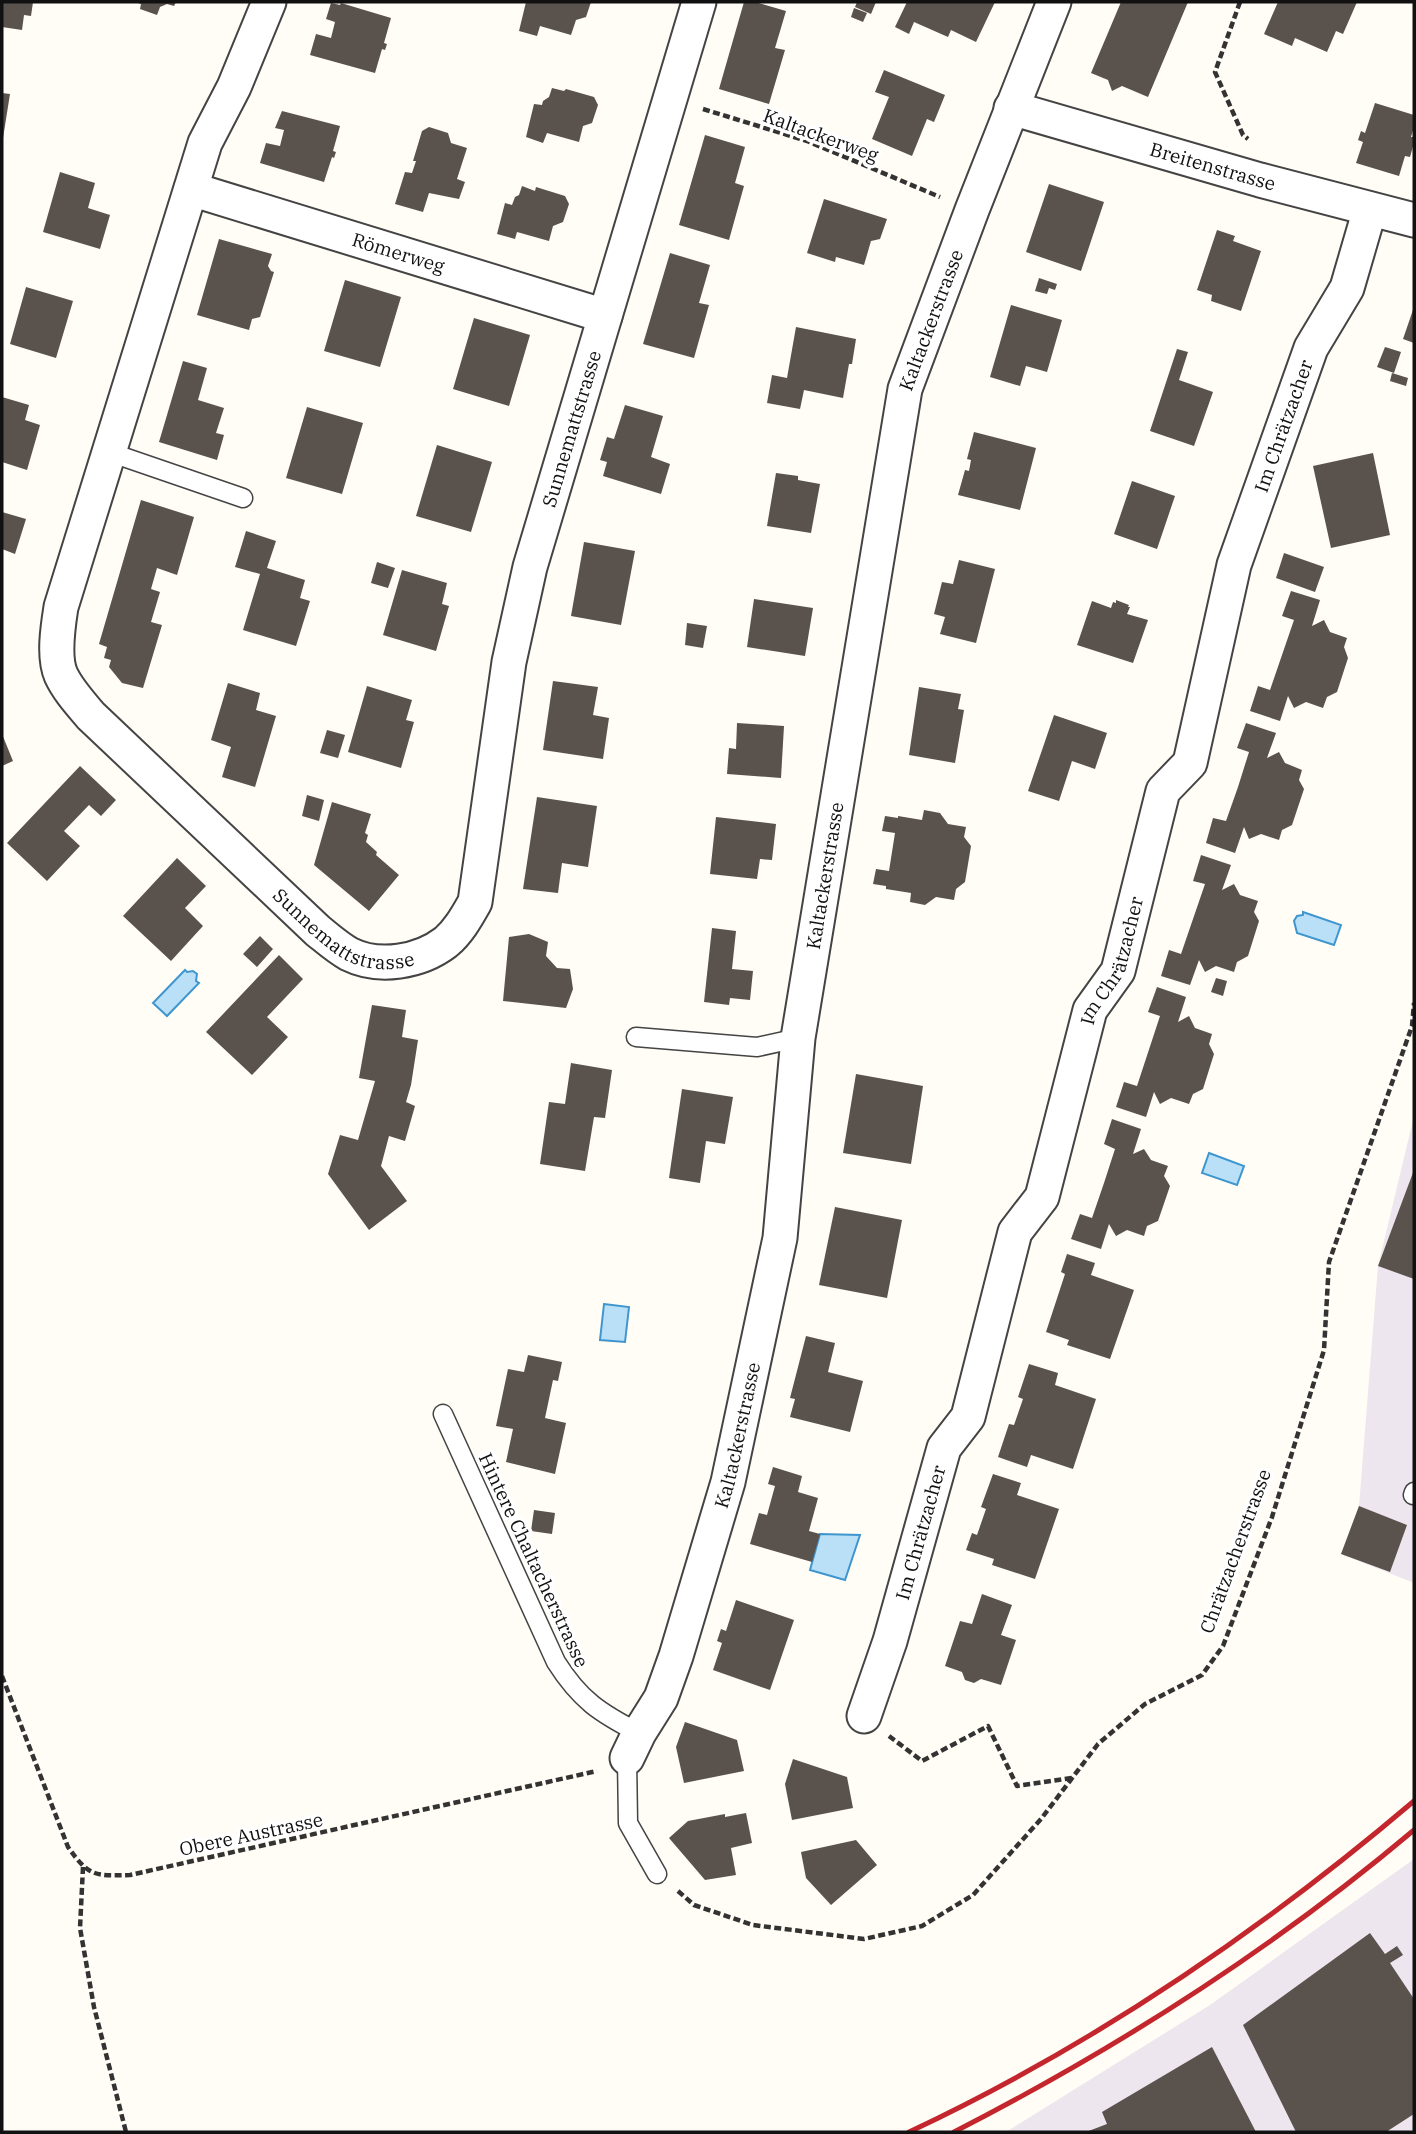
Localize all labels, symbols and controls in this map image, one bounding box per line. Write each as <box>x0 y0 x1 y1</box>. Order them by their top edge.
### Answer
street label: Kaltackerweg <box>760 103 883 167</box>
street label: Breitenstrasse <box>1147 137 1278 196</box>
street label: Römerweg <box>349 227 448 278</box>
street label: Kaltackerstrasse <box>893 246 968 394</box>
street label: Sunnemattstrasse <box>537 348 606 510</box>
street label: Im Chrätzacher <box>1249 356 1318 495</box>
street label: Kaltackerstrasse <box>801 800 849 951</box>
street label: Sunnemattstrasse <box>268 883 417 974</box>
street label: Im Chrätzacher <box>1075 893 1148 1027</box>
street label: Kaltackerstrasse <box>709 1360 765 1511</box>
street label: Hintere Chaltacherstrasse <box>474 1449 594 1671</box>
street label: Im Chrätzacher <box>890 1462 951 1603</box>
street label: Chrätzacherstrasse <box>1194 1466 1276 1636</box>
street label: Obere Austrasse <box>177 1807 325 1861</box>

